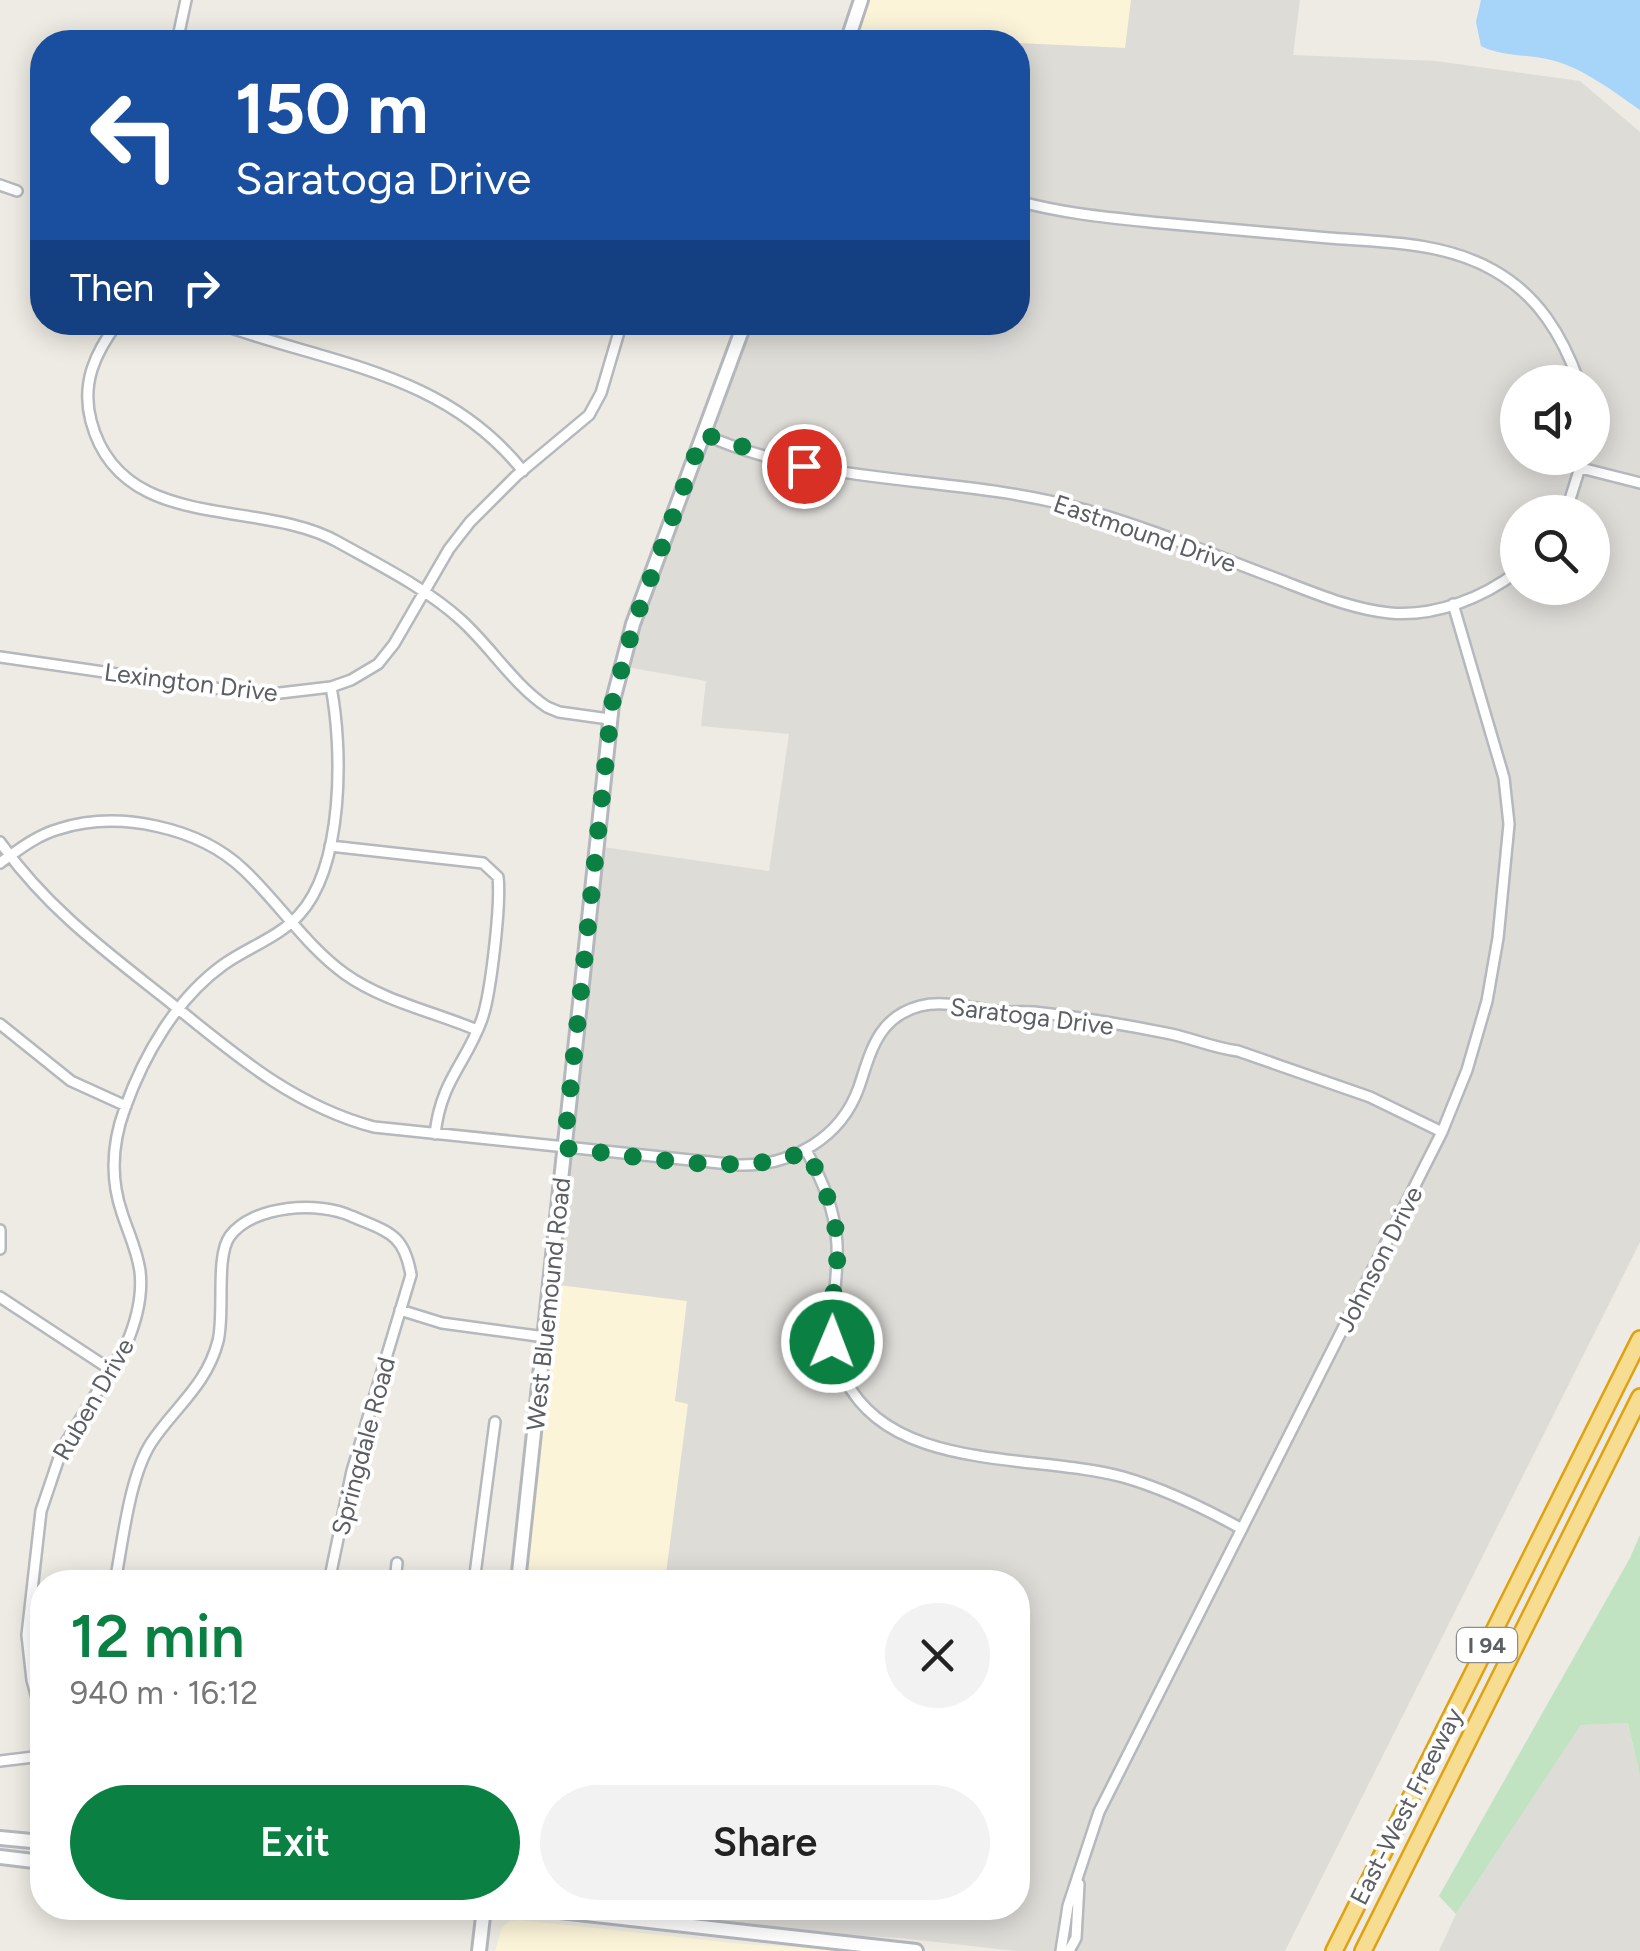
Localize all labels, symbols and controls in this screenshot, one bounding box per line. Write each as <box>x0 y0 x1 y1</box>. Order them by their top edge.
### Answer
text: 150 m <box>235 66 428 151</box>
icon: left <box>70 70 200 200</box>
text: Saratoga Drive <box>235 151 531 205</box>
icon: right <box>174 260 229 315</box>
text: Then <box>70 265 154 311</box>
map controls <box>1500 365 1610 605</box>
button: sound <box>1500 365 1610 475</box>
pin <box>762 424 847 509</box>
icon: arrive <box>777 439 832 494</box>
street label: Eastmound Drive <box>1050 488 1240 578</box>
button: search <box>1500 495 1610 605</box>
street label: Lexington Drive <box>102 656 280 708</box>
street label: Saratoga Drive <box>948 991 1116 1041</box>
street label: West Bluemound Road <box>520 1176 576 1432</box>
street label: Johnson Drive <box>1329 1181 1429 1337</box>
position arrow <box>780 1290 884 1394</box>
street label: Ruben Drive <box>46 1333 140 1465</box>
street label: Springdale Road <box>325 1354 401 1538</box>
text: 12 min <box>70 1600 245 1672</box>
button: close <box>885 1603 990 1708</box>
road number: I 94 <box>1457 1628 1517 1662</box>
text: 940 m · 16:12 <box>70 1674 258 1712</box>
street label: East-West Freeway <box>1343 1703 1469 1909</box>
button: Exit <box>70 1785 520 1900</box>
button: Share <box>540 1785 990 1900</box>

